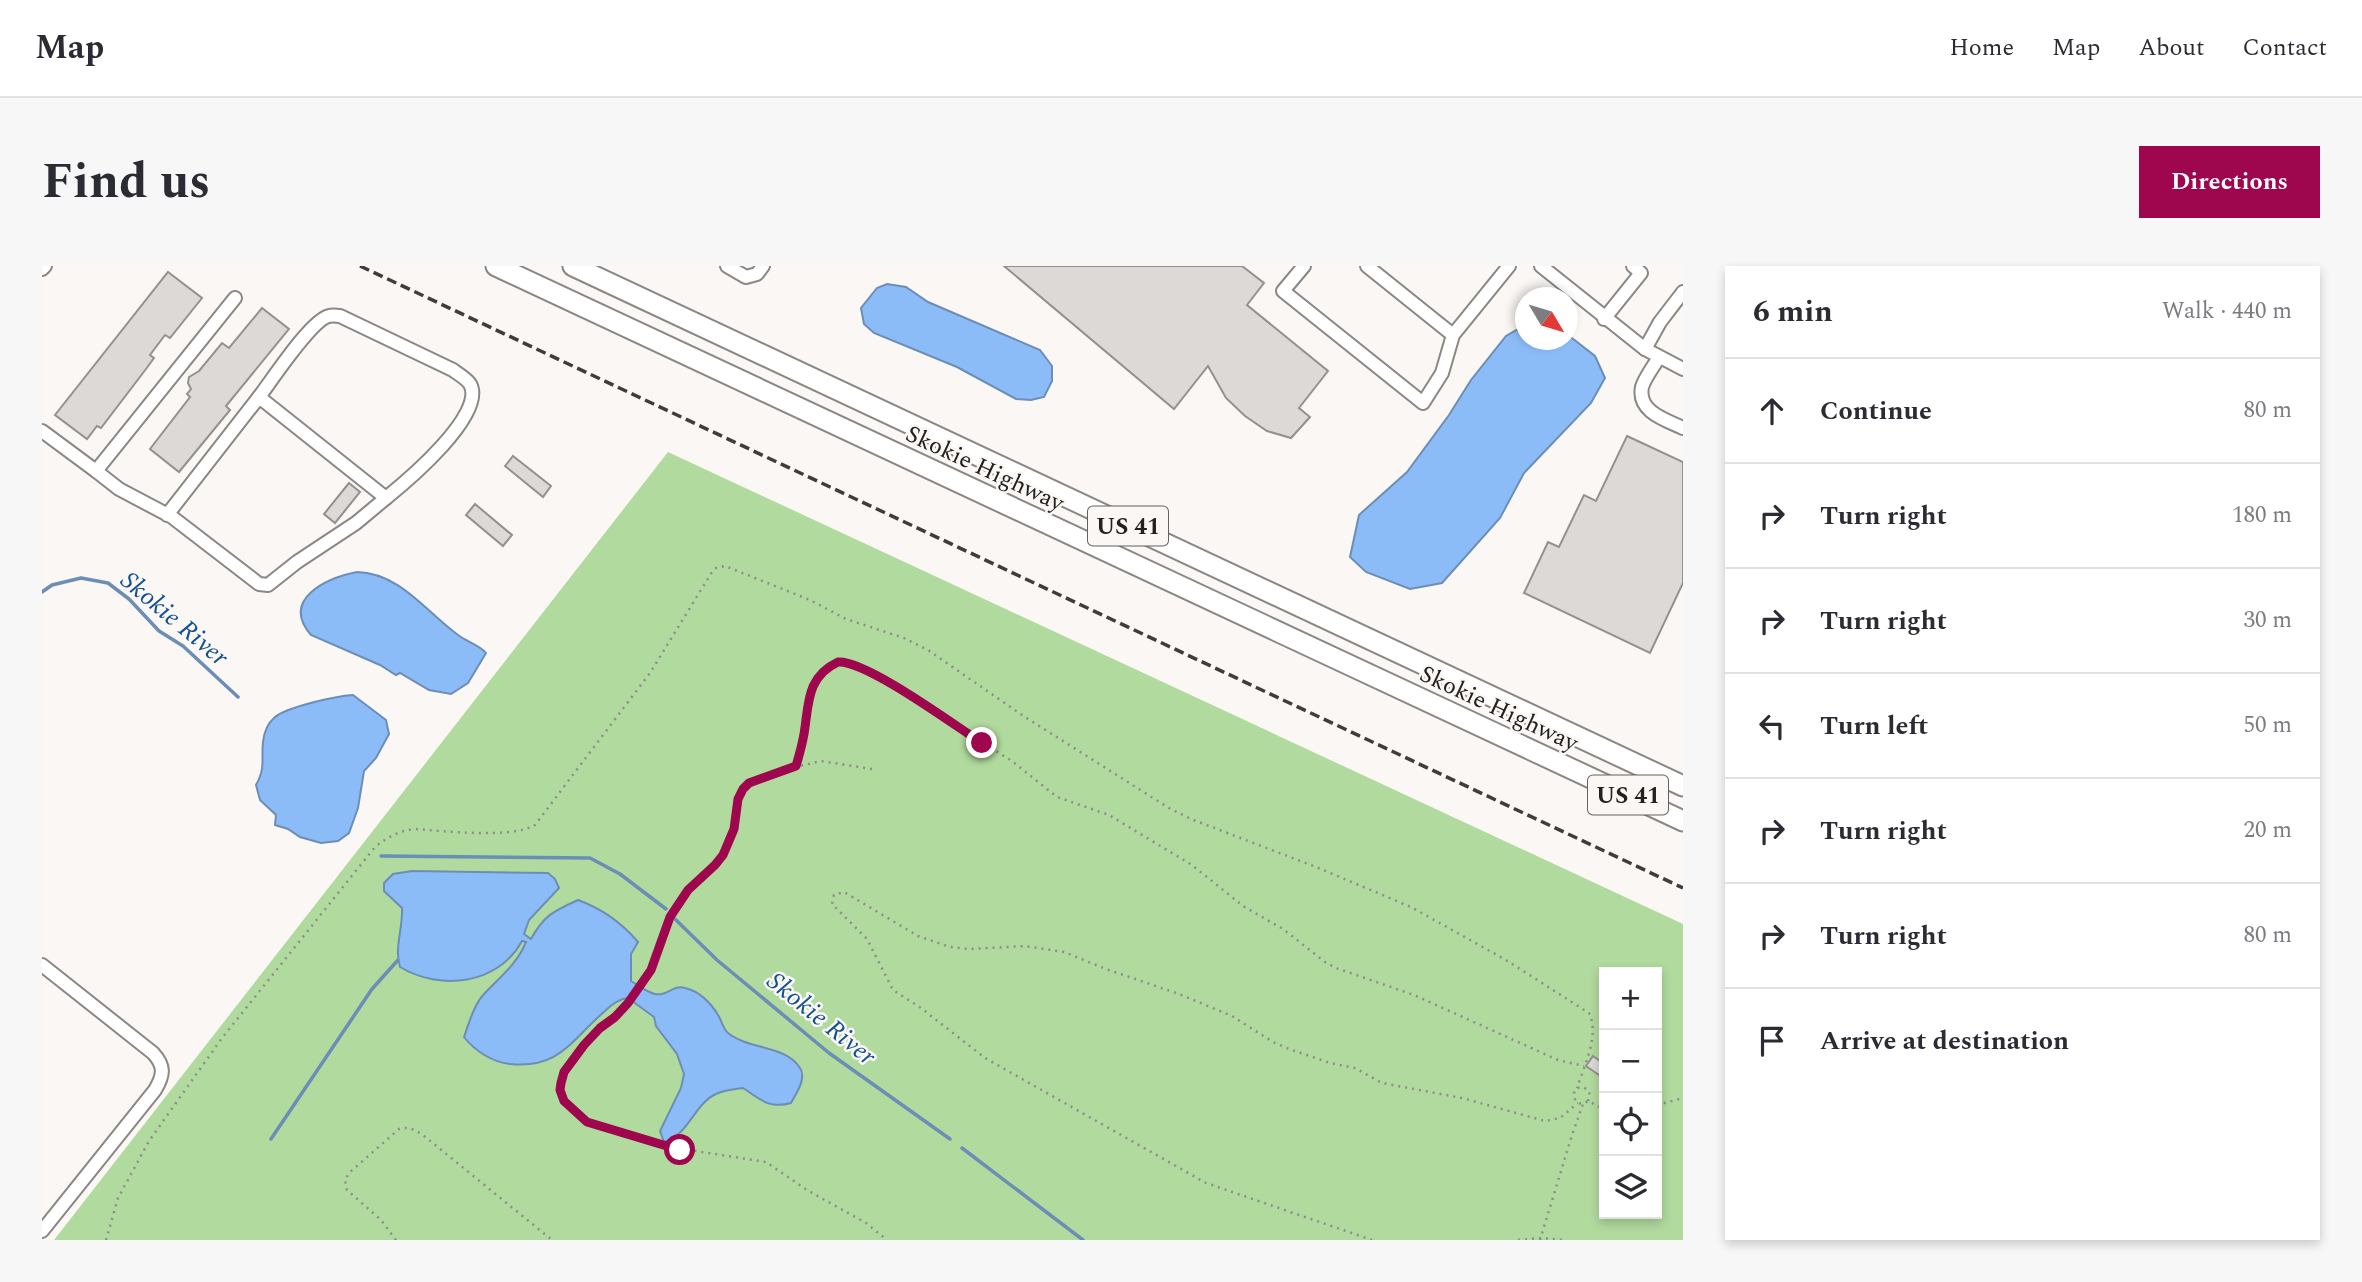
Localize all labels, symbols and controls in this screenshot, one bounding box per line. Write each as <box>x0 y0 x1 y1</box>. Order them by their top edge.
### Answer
text: Map <box>35 23 104 73</box>
text: Home <box>1949 30 2014 66</box>
text: Map <box>2052 30 2100 66</box>
text: About <box>2138 30 2204 66</box>
text: Contact <box>2242 30 2327 66</box>
text: Find us <box>42 145 210 220</box>
button: Directions <box>2139 146 2320 218</box>
north arrow <box>1515 287 1578 350</box>
text: 6 min <box>1753 289 1833 335</box>
text: Walk · 440 m <box>2162 294 2292 329</box>
text: Continue <box>1820 391 1932 431</box>
icon: ahead <box>1753 392 1791 430</box>
text: 80 m <box>2243 393 2292 428</box>
street label: Skokie Highway <box>899 416 1071 522</box>
text: Turn right <box>1820 496 1947 536</box>
icon: right <box>1753 497 1791 535</box>
text: 180 m <box>2232 498 2292 533</box>
road number: US 41 <box>1088 507 1168 546</box>
water label: Skokie River <box>111 561 238 677</box>
text: Turn right <box>1820 601 1947 641</box>
icon: right <box>1753 602 1791 640</box>
text: 30 m <box>2243 603 2292 638</box>
street label: Skokie Highway <box>1413 656 1585 762</box>
text: Turn left <box>1820 706 1928 746</box>
icon: left <box>1753 707 1791 745</box>
text: 50 m <box>2243 708 2292 743</box>
route end <box>966 727 997 758</box>
road number: US 41 <box>1588 775 1668 814</box>
text: Turn right <box>1820 811 1947 851</box>
icon: right <box>1753 812 1791 850</box>
text: 20 m <box>2243 813 2292 848</box>
text: Turn right <box>1820 916 1947 956</box>
icon: right <box>1753 917 1791 955</box>
text: 80 m <box>2243 918 2292 953</box>
water label: Skokie River <box>758 962 886 1076</box>
map controls <box>1599 967 1662 1219</box>
button: + <box>1599 967 1662 1030</box>
text: Arrive at destination <box>1820 1021 2069 1061</box>
icon: arrive <box>1753 1022 1791 1060</box>
button: − <box>1599 1030 1662 1093</box>
button: locate <box>1599 1093 1662 1156</box>
route start <box>664 1134 695 1165</box>
button: layers <box>1599 1156 1662 1219</box>

